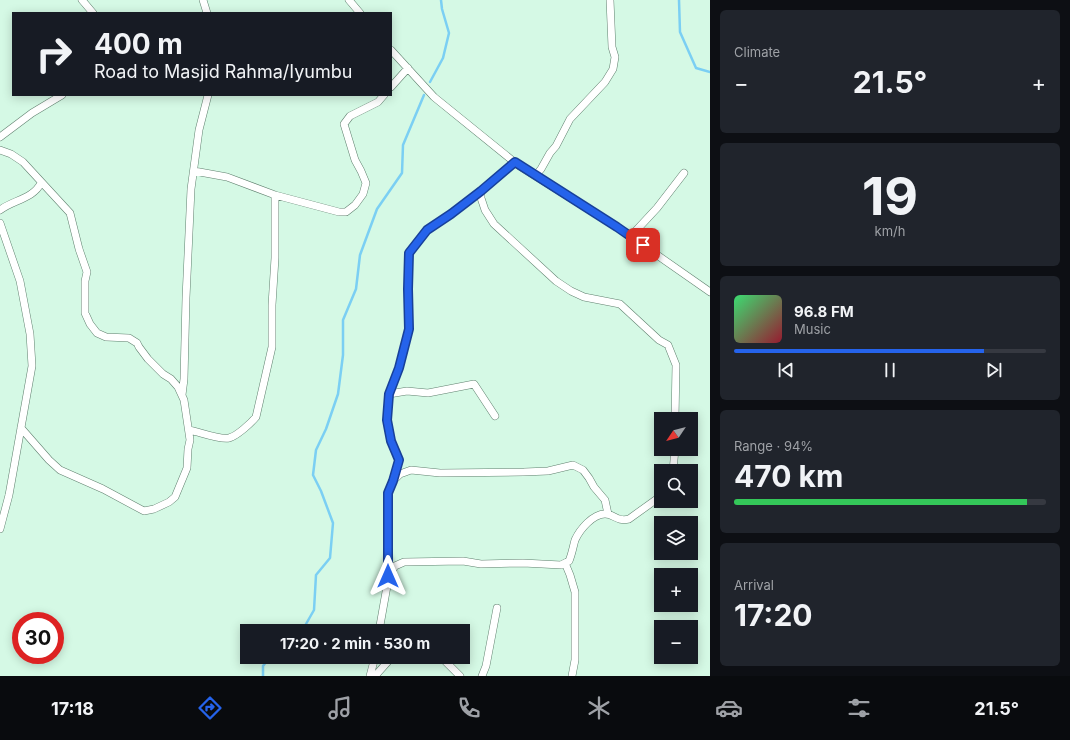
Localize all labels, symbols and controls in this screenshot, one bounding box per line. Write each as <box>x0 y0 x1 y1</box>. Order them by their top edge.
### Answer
text: 400 m <box>94 27 183 61</box>
icon: right <box>28 28 80 80</box>
text: Climate <box>734 44 780 60</box>
text: Road to Masjid Rahma/Iyumbu <box>94 61 352 82</box>
text: 21.5° <box>853 64 927 100</box>
text: − <box>734 70 749 96</box>
text: + <box>1031 70 1046 96</box>
text: 19 <box>862 165 918 228</box>
text: km/h <box>875 223 905 239</box>
pin <box>626 228 660 262</box>
icon: arrive <box>632 234 654 256</box>
text: 96.8 FM <box>794 302 854 321</box>
text: Music <box>794 321 831 337</box>
icon: previous <box>775 359 797 381</box>
icon: pause <box>879 359 901 381</box>
icon: next <box>983 359 1005 381</box>
north arrow <box>654 412 698 456</box>
map controls <box>654 412 698 664</box>
text: Range · 94% <box>734 438 813 454</box>
text: 470 km <box>734 458 843 494</box>
button: search <box>654 464 698 508</box>
button: layers <box>654 516 698 560</box>
position arrow <box>367 555 409 597</box>
button: + <box>654 568 698 612</box>
text: Arrival <box>734 577 774 593</box>
text: 17:20 <box>734 597 813 633</box>
speed limit sign: 30 <box>12 612 64 664</box>
button: − <box>654 620 698 664</box>
text: 17:20 · 2 min · 530 m <box>280 634 430 653</box>
icon: directions <box>196 694 224 722</box>
icon: music <box>326 694 354 722</box>
icon: phone <box>455 694 483 722</box>
icon: climate <box>585 694 613 722</box>
icon: car <box>715 694 743 722</box>
icon: filters <box>845 694 873 722</box>
text: 17:18 <box>51 698 94 719</box>
text: 21.5° <box>974 698 1019 719</box>

